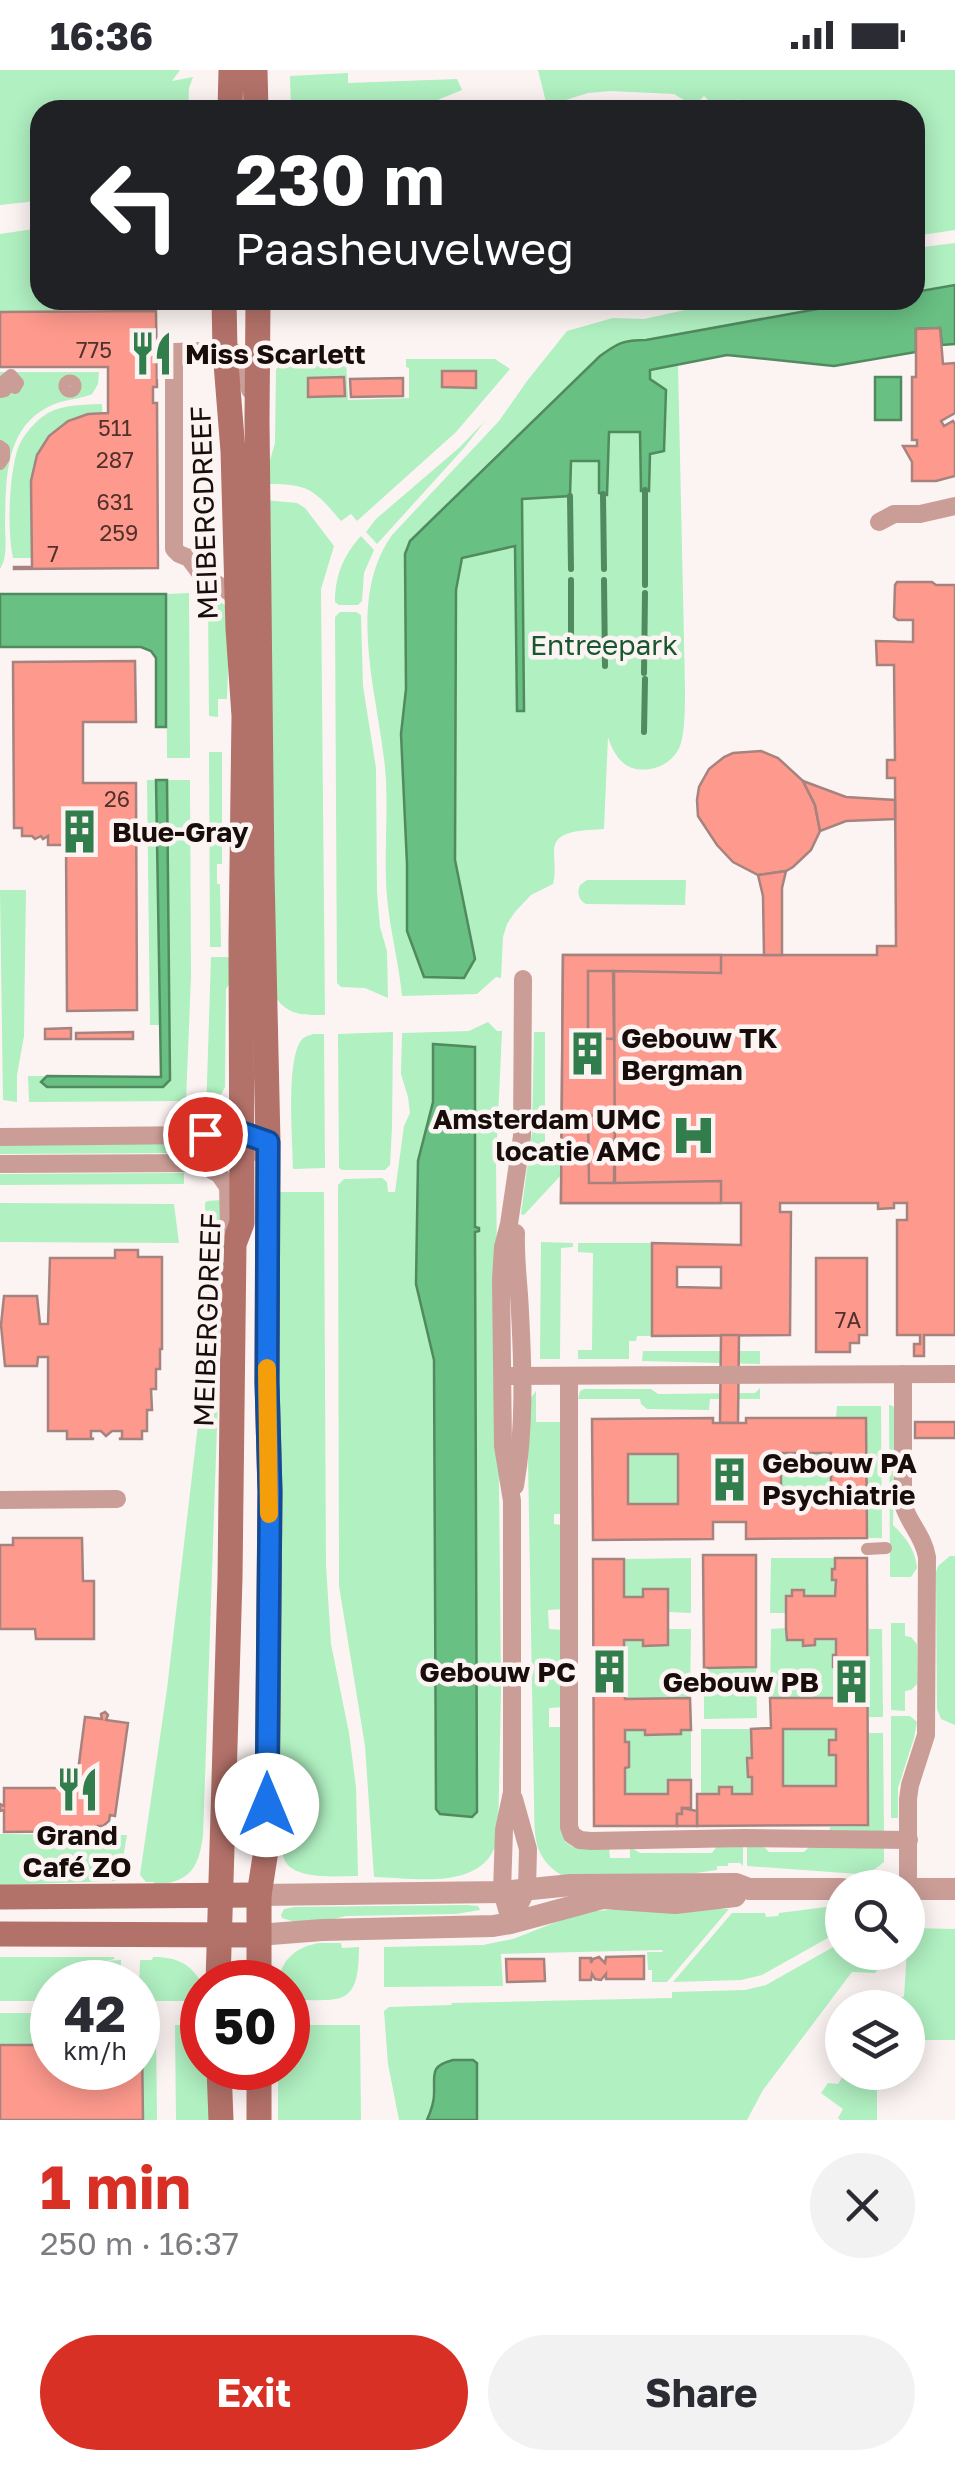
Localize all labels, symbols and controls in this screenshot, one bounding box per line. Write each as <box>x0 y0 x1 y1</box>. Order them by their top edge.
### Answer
text: 16:36 <box>50 13 153 58</box>
text: 230 m <box>235 136 445 220</box>
icon: left <box>70 140 200 270</box>
text: Paasheuvelweg <box>235 221 574 275</box>
restaurant icon: Miss Scarlett <box>128 330 176 378</box>
house number: 775 <box>76 336 112 363</box>
place label: Miss Scarlett <box>185 337 366 370</box>
street label: MEIBERGDREEF <box>183 405 224 621</box>
house number: 511 <box>98 414 132 441</box>
house number: 287 <box>96 446 134 473</box>
house number: 631 <box>97 488 134 515</box>
house number: 259 <box>100 519 138 546</box>
house number: 7 <box>47 540 59 567</box>
park label: Entreepark <box>530 628 678 661</box>
house number: 26 <box>104 785 130 812</box>
building icon: Blue-Gray <box>55 808 103 856</box>
place label: Blue-Gray <box>112 815 249 848</box>
place label: Gebouw TK Bergman <box>621 1021 778 1086</box>
building icon: Gebouw TK Bergman <box>564 1030 612 1078</box>
pin <box>163 1092 248 1177</box>
place label: Amsterdam UMC locatie AMC <box>433 1102 661 1167</box>
icon: arrive <box>178 1107 233 1162</box>
hospital icon: Amsterdam UMC locatie AMC <box>670 1111 718 1159</box>
street label: MEIBERGDREEF <box>186 1212 227 1428</box>
house number: 7A <box>835 1306 861 1333</box>
place label: Gebouw PA Psychiatrie <box>762 1446 917 1511</box>
building icon: Gebouw PA Psychiatrie <box>705 1455 753 1503</box>
building icon: Gebouw PC <box>585 1648 633 1696</box>
place label: Gebouw PC <box>419 1655 576 1688</box>
building icon: Gebouw PB <box>828 1658 876 1706</box>
place label: Gebouw PB <box>662 1665 819 1698</box>
position arrow <box>215 1753 319 1857</box>
restaurant icon: Grand Café ZO <box>53 1765 101 1813</box>
place label: Grand Café ZO <box>23 1818 131 1883</box>
map controls <box>825 1870 925 2090</box>
button: search <box>825 1870 925 1970</box>
speed limit sign: 50 <box>180 1960 310 2090</box>
text: 42 <box>64 1983 126 2043</box>
button: layers <box>825 1990 925 2090</box>
text: km/h <box>63 2035 127 2066</box>
text: 1 min <box>40 2150 191 2222</box>
button: close <box>810 2153 915 2258</box>
text: 250 m · 16:37 <box>40 2224 239 2262</box>
button: Exit <box>40 2335 468 2450</box>
button: Share <box>488 2335 915 2450</box>

